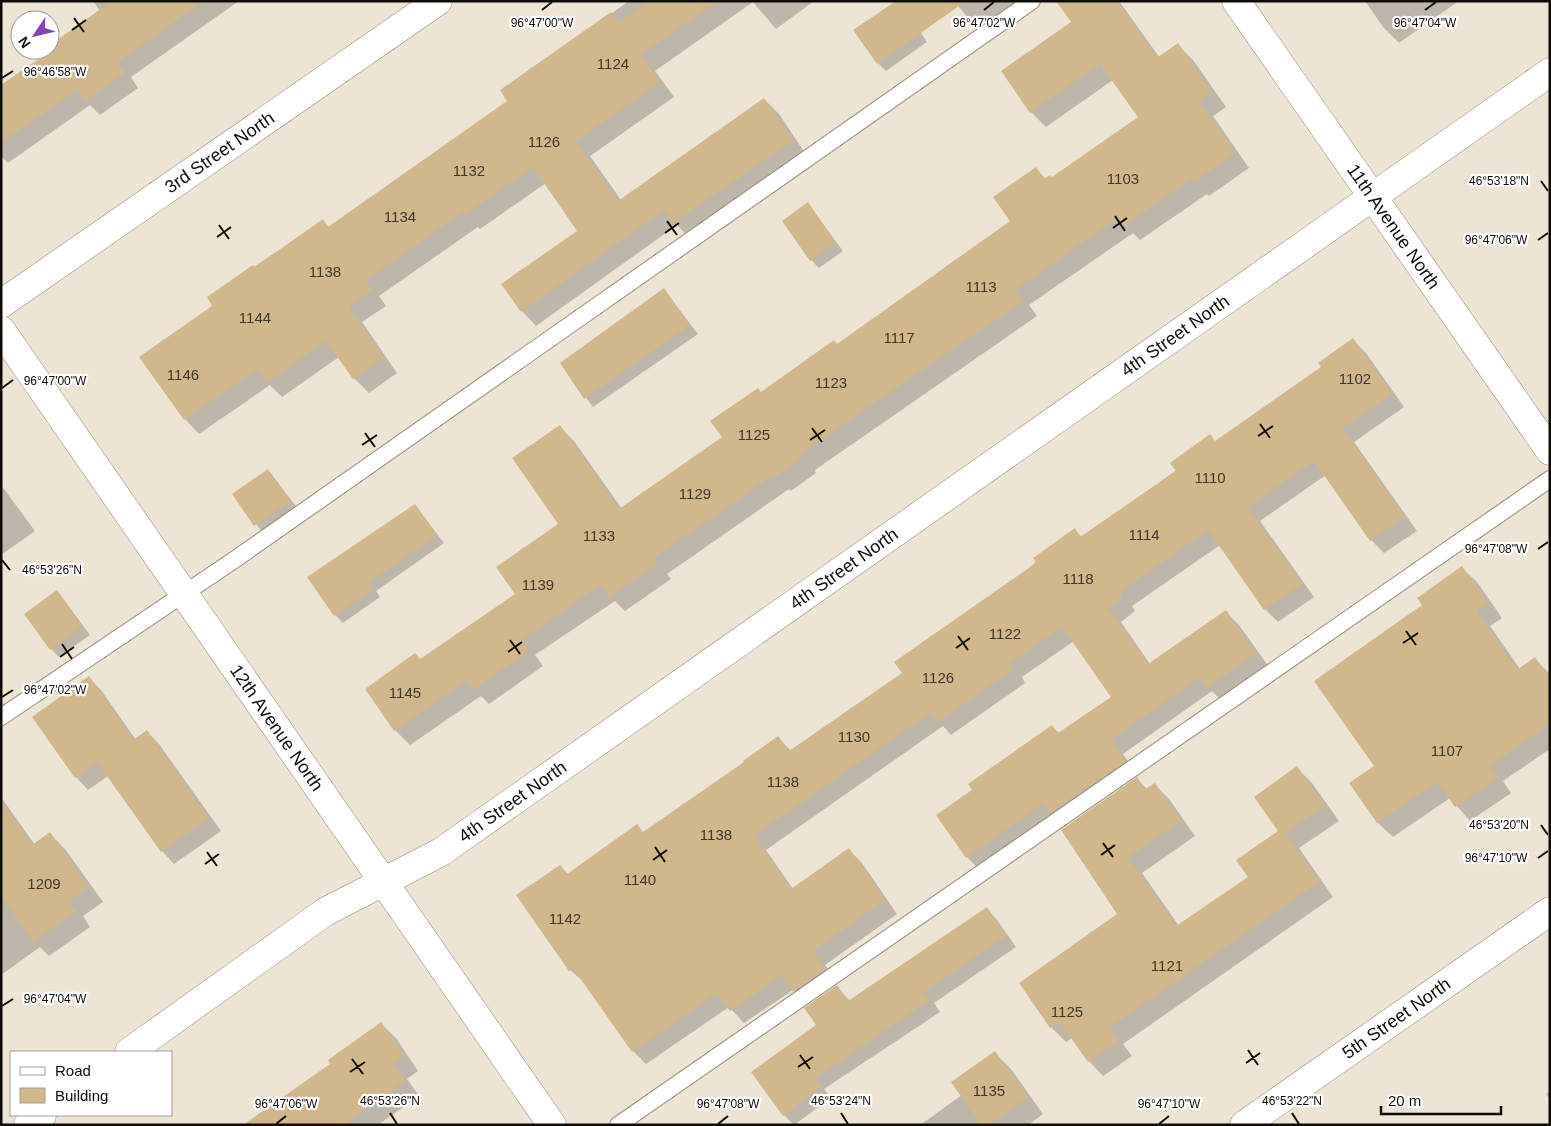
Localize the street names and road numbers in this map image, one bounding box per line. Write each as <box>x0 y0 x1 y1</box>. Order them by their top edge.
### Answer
street label: 3rd Street North <box>161 108 278 197</box>
street label: 11th Avenue North <box>1343 160 1444 293</box>
street label: 4th Street North <box>1117 291 1233 380</box>
street label: 4th Street North <box>786 524 902 613</box>
street label: 12th Avenue North <box>226 661 327 795</box>
street label: 4th Street North <box>455 757 570 846</box>
street label: 5th Street North <box>1339 974 1454 1063</box>

